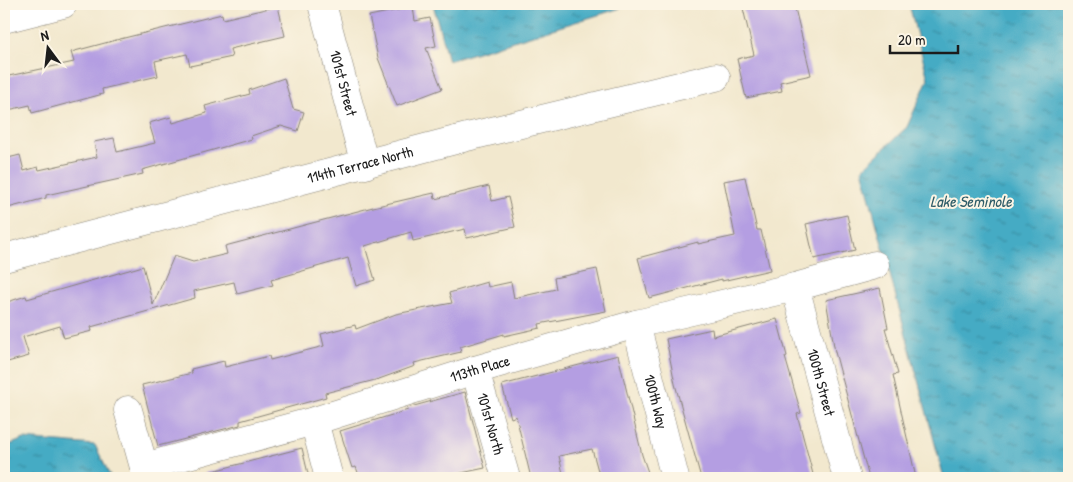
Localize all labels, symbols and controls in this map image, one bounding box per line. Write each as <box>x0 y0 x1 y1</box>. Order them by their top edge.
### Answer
north arrow <box>22 22 72 72</box>
scale bar <box>890 22 958 54</box>
text: N <box>38 25 51 45</box>
text: 20 m <box>898 29 925 50</box>
street label: 101st Street <box>325 48 363 119</box>
street label: 114th Terrace North <box>305 141 415 188</box>
water label: Lake Seminole <box>930 190 1012 212</box>
street label: 100th Street <box>802 346 841 419</box>
street label: 113th Place <box>447 350 512 387</box>
street label: 100th Way <box>639 372 673 431</box>
street label: 101st North <box>472 390 510 457</box>

